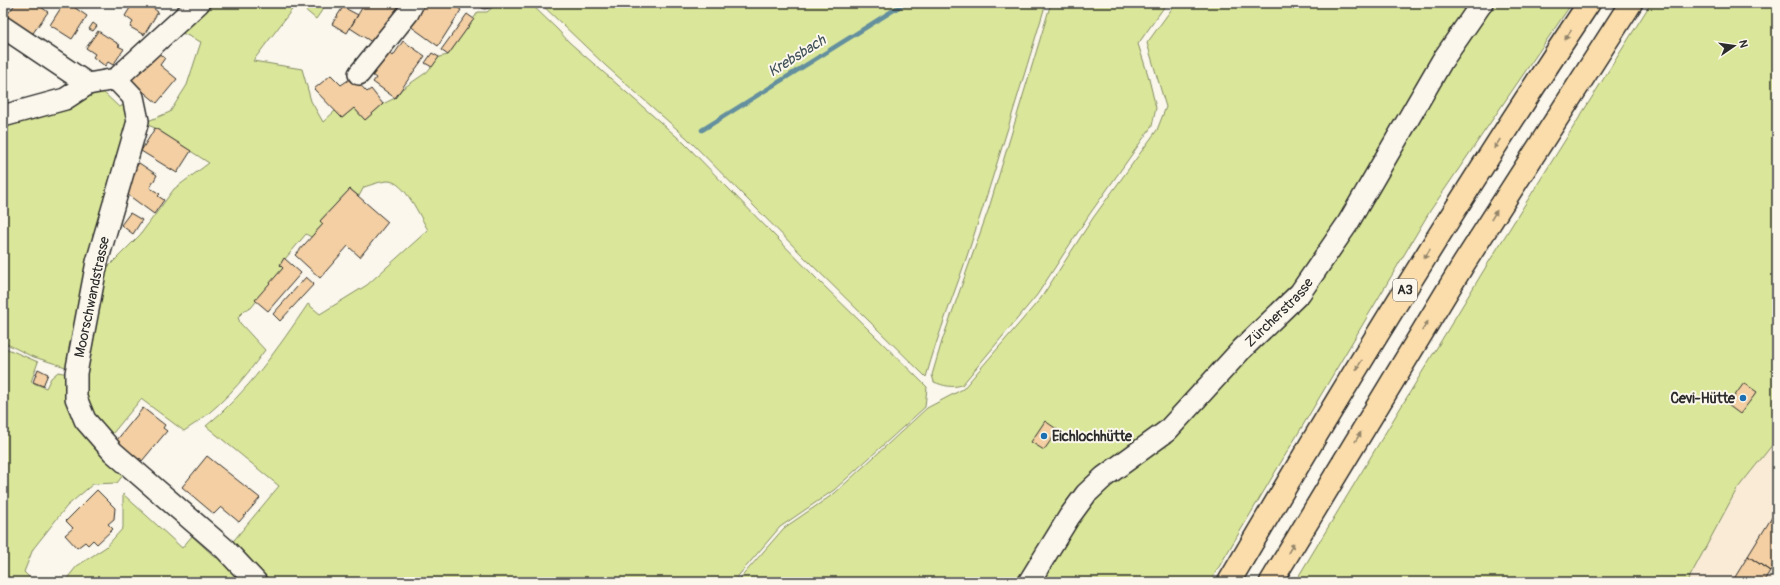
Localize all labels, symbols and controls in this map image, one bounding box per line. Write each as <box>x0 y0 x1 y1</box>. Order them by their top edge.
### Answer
north arrow <box>1714 26 1754 66</box>
water label: Krebsbach <box>765 30 830 81</box>
one-way arrow <box>1564 30 1572 41</box>
text: N <box>1736 39 1751 49</box>
one-way arrow <box>1493 138 1500 150</box>
one-way arrow <box>1490 210 1498 220</box>
street label: Moorschwandstrasse <box>71 235 113 359</box>
one-way arrow <box>1423 249 1431 259</box>
street label: Zürcherstrasse <box>1241 274 1317 350</box>
road number: A3 <box>1393 279 1417 301</box>
one-way arrow <box>1422 320 1429 332</box>
one-way arrow <box>1355 359 1362 371</box>
place label: Cevi-Hütte <box>1670 390 1736 407</box>
marker: Cevi-Hütte <box>1738 393 1748 403</box>
place label: Eichlochhütte <box>1052 428 1133 445</box>
marker: Eichlochhütte <box>1039 431 1049 441</box>
one-way arrow <box>1354 431 1361 443</box>
one-way arrow <box>1288 542 1295 554</box>

